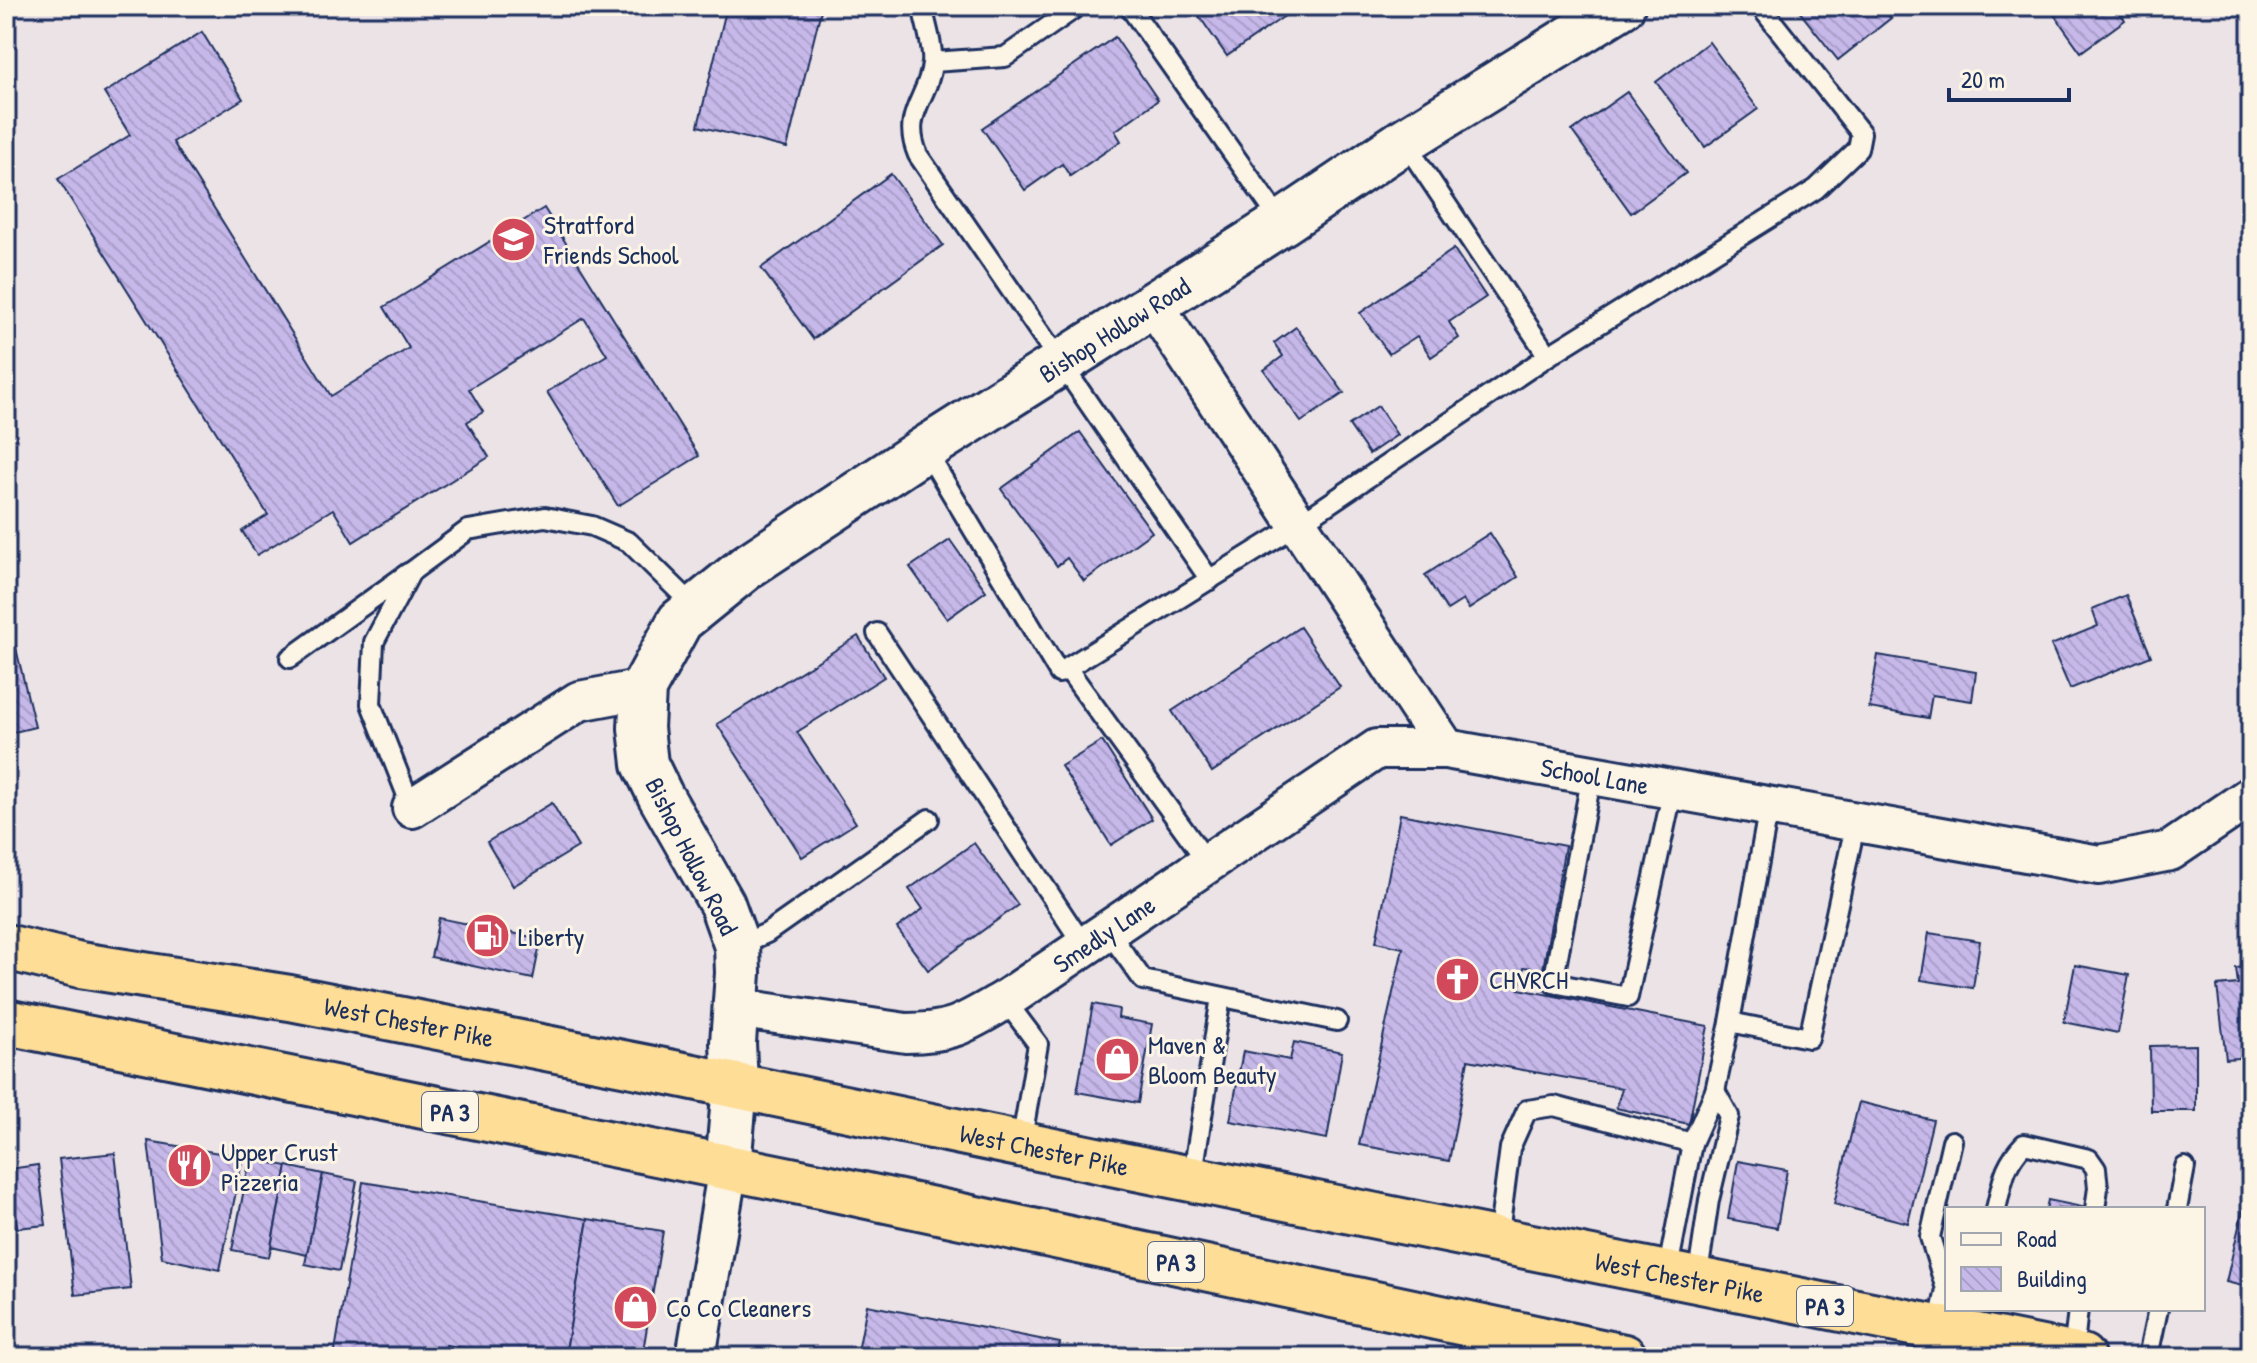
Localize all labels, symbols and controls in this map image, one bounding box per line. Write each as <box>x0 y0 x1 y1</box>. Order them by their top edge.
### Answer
scale bar <box>1949 52 2069 102</box>
text: 20 m <box>1961 63 2005 95</box>
place label: Stratford Friends School <box>543 207 679 272</box>
school or university icon: Stratford Friends School <box>489 215 537 263</box>
street label: Bishop Hollow Road <box>1032 268 1196 390</box>
street label: School Lane <box>1538 749 1652 802</box>
street label: Bishop Hollow Road <box>637 771 747 941</box>
street label: Smedly Lane <box>1046 887 1161 980</box>
fuel station icon: Liberty <box>463 912 511 960</box>
place label: Liberty <box>518 919 585 954</box>
church icon: CHVRCH <box>1434 955 1482 1003</box>
place label: CHVRCH <box>1489 962 1568 997</box>
street label: West Chester Pike <box>321 988 497 1055</box>
place label: Maven & Bloom Beauty <box>1148 1027 1277 1092</box>
shop icon: Maven & Bloom Beauty <box>1093 1035 1141 1083</box>
road number: PA 3 <box>422 1092 478 1132</box>
street label: West Chester Pike <box>957 1115 1132 1184</box>
place label: Upper Crust Pizzeria <box>221 1134 339 1199</box>
restaurant icon: Upper Crust Pizzeria <box>166 1142 214 1190</box>
legend <box>1945 1207 2205 1311</box>
text: Road <box>2017 1222 2056 1254</box>
road number: PA 3 <box>1148 1242 1204 1282</box>
street label: West Chester Pike <box>1592 1243 1767 1311</box>
text: Building <box>2017 1262 2087 1294</box>
shop icon: Co Co Cleaners <box>611 1283 659 1331</box>
road number: PA 3 <box>1797 1286 1853 1326</box>
place label: Co Co Cleaners <box>666 1290 811 1325</box>

